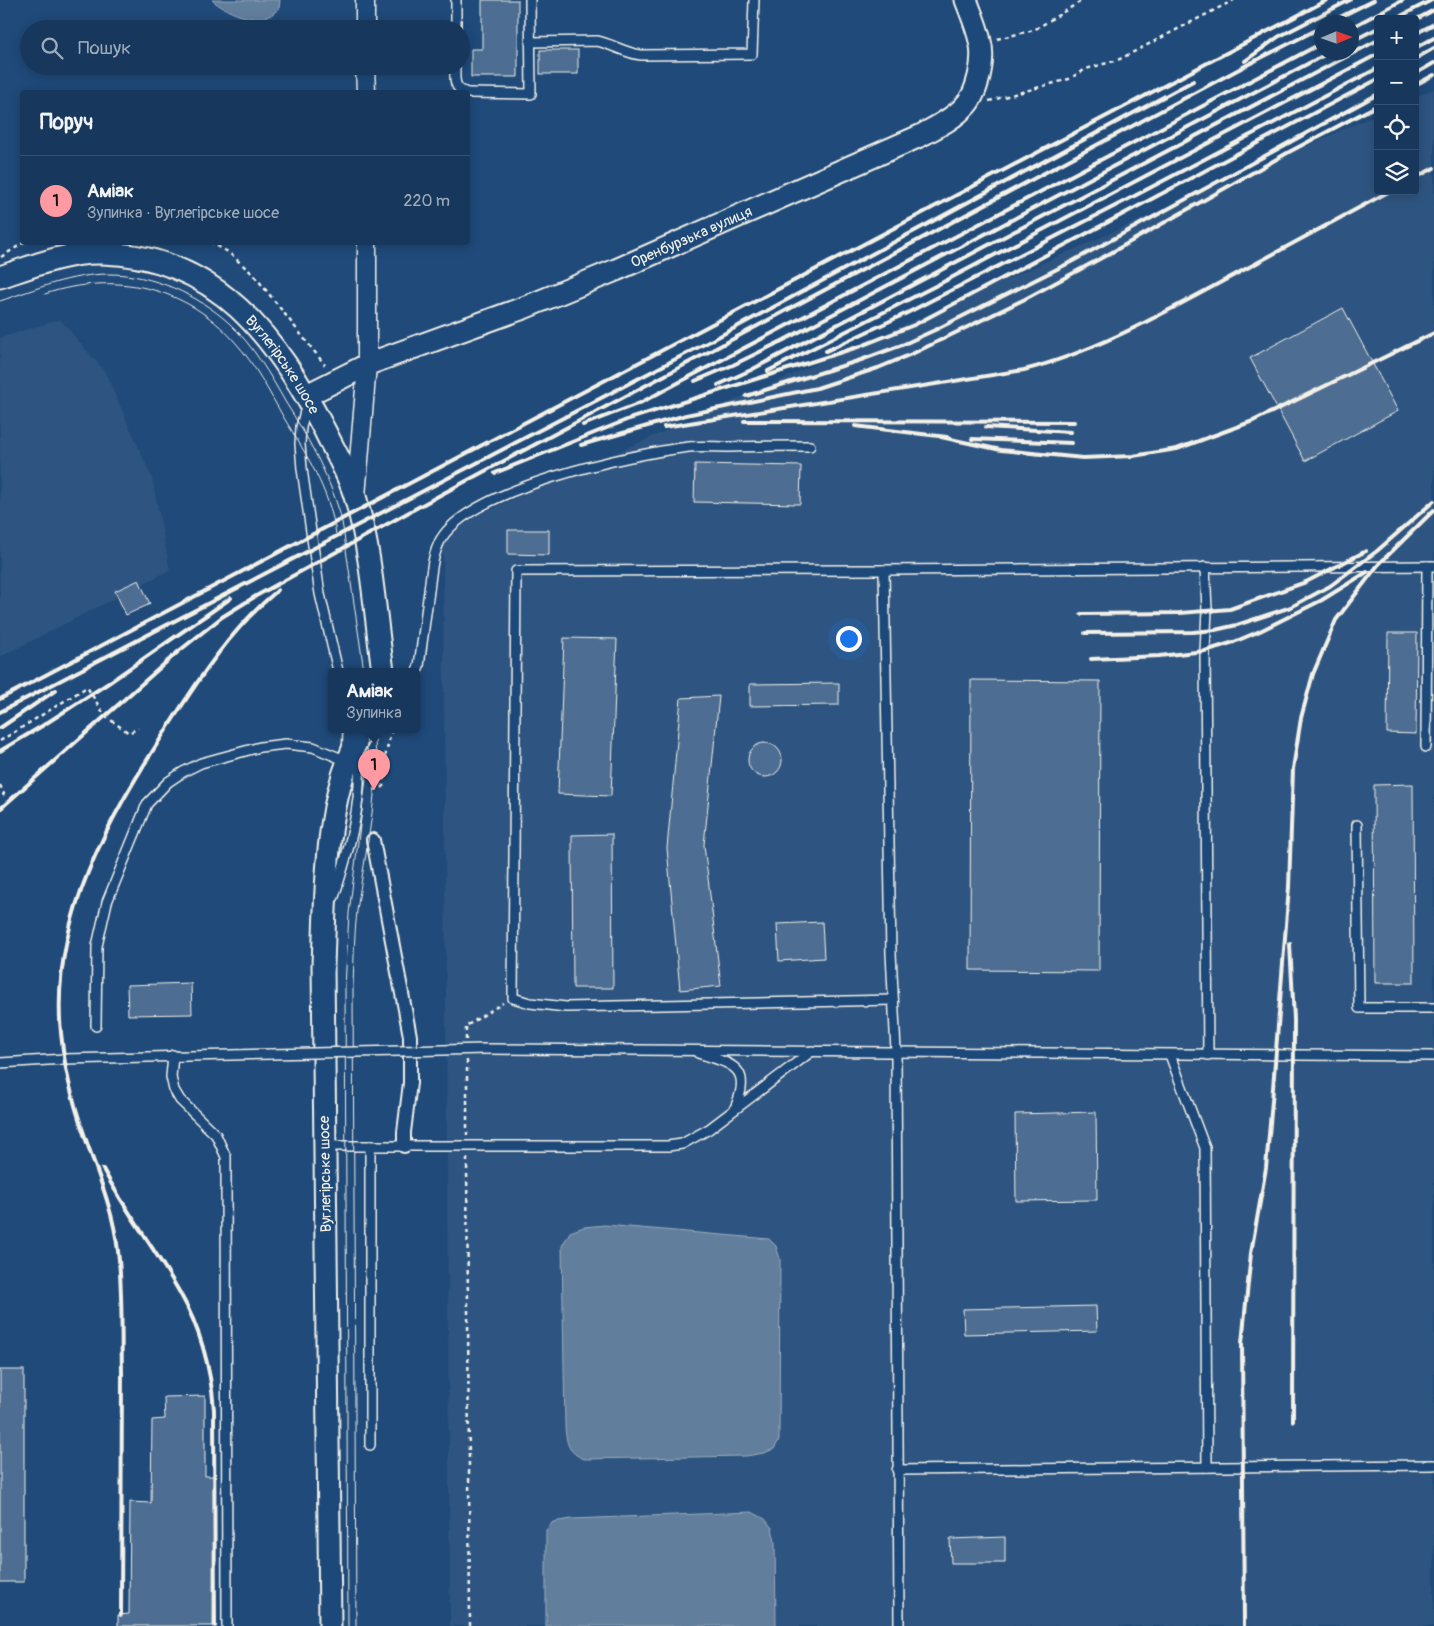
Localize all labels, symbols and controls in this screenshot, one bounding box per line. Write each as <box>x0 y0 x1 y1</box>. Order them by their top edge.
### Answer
north arrow <box>1314 15 1359 60</box>
map controls <box>1374 15 1419 195</box>
button: + <box>1374 15 1419 60</box>
search box <box>20 20 470 75</box>
icon: search <box>38 34 66 62</box>
text: Пошук <box>78 36 131 60</box>
button: − <box>1374 60 1419 105</box>
button: locate <box>1374 105 1419 150</box>
text: Поруч <box>40 109 93 136</box>
button: layers <box>1374 150 1419 195</box>
text: Аміак <box>87 179 134 203</box>
text: 1 <box>53 191 59 211</box>
text: 220 m <box>404 191 450 211</box>
street label: Оренбурзька вулиця <box>628 202 755 272</box>
text: Зупинка · Вуглегірське шосе <box>87 203 279 223</box>
street label: Вуглегірське шосе <box>241 311 324 418</box>
your location <box>836 626 862 652</box>
popup <box>328 668 420 733</box>
text: Аміак <box>346 679 393 703</box>
text: Зупинка <box>346 703 402 723</box>
pin: 1 <box>358 749 390 790</box>
street label: Вуглегірське шосе <box>315 1115 336 1233</box>

